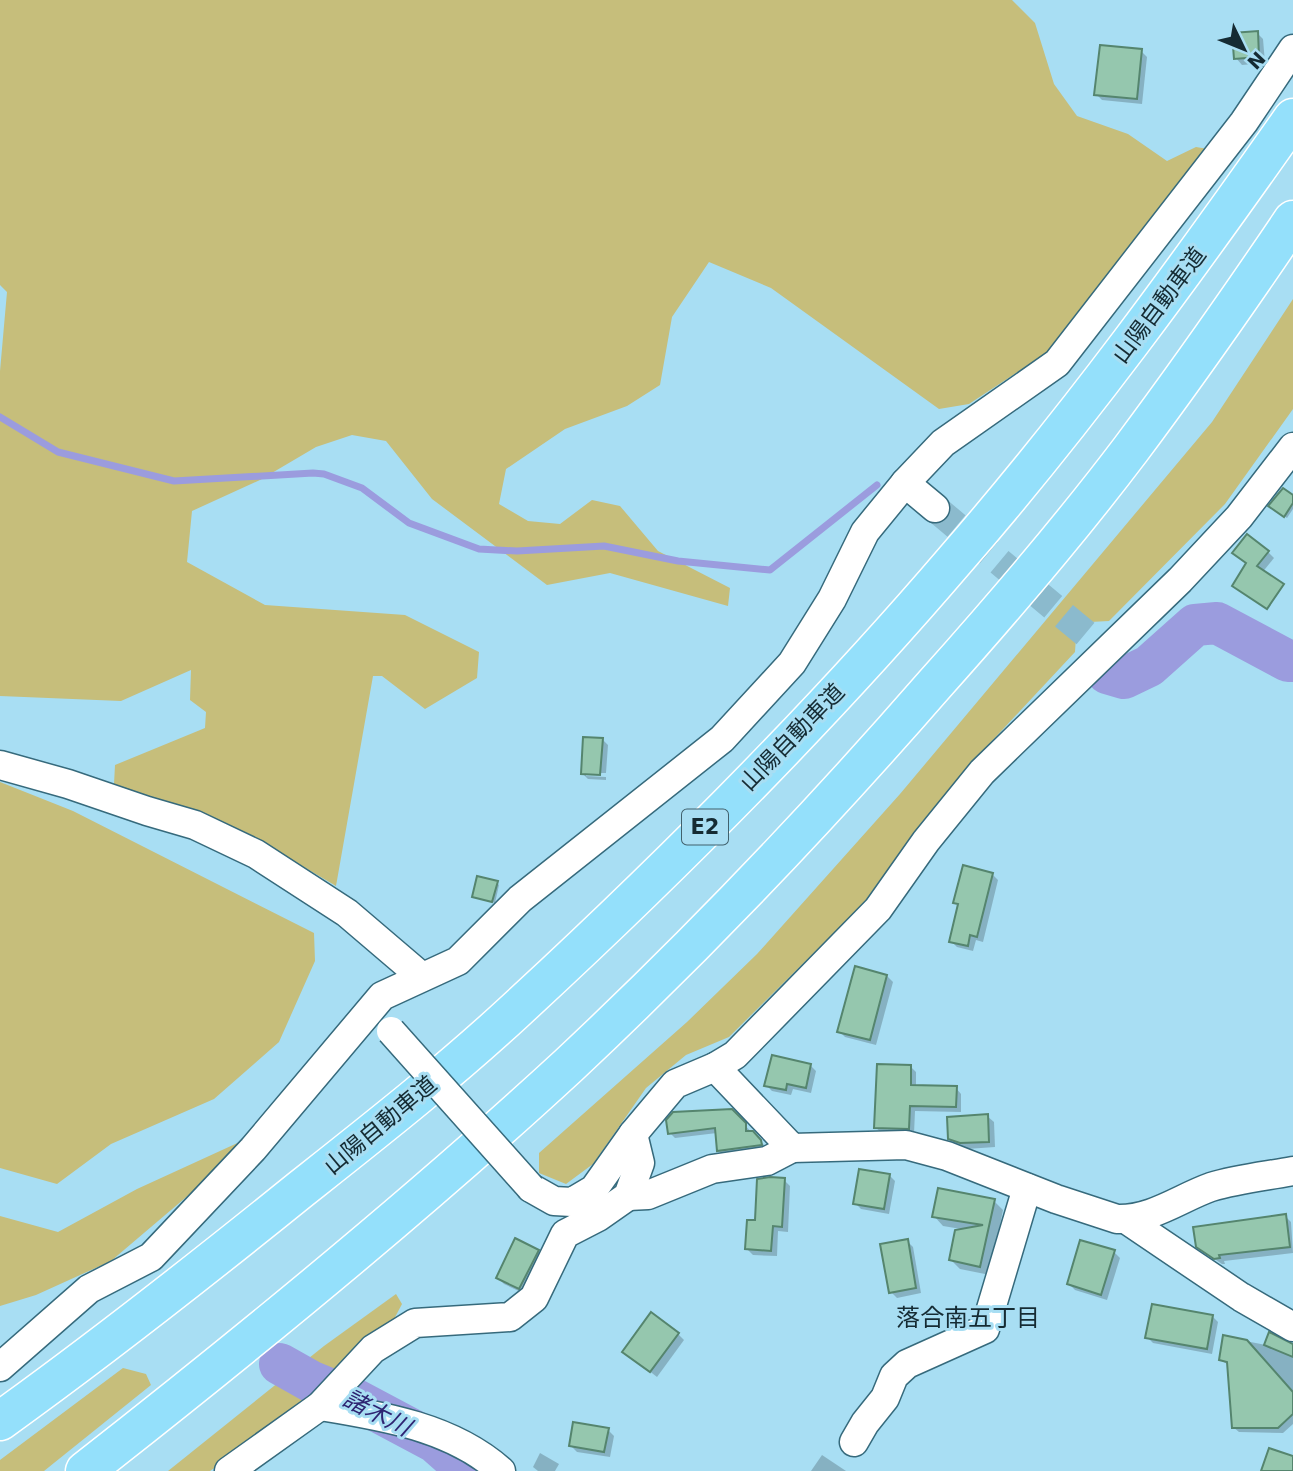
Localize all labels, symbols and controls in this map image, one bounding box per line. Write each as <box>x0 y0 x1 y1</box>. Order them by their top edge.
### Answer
north arrow <box>1209 14 1279 84</box>
text: N <box>1243 47 1270 74</box>
street label: 山陽自動車道 <box>1107 242 1211 368</box>
street label: 山陽自動車道 <box>735 678 849 796</box>
road number: E2 <box>682 810 728 844</box>
street label: 山陽自動車道 <box>319 1071 441 1179</box>
district label: 落合南五丁目 <box>896 1304 1040 1332</box>
water label: 諸木川 <box>339 1384 418 1443</box>

